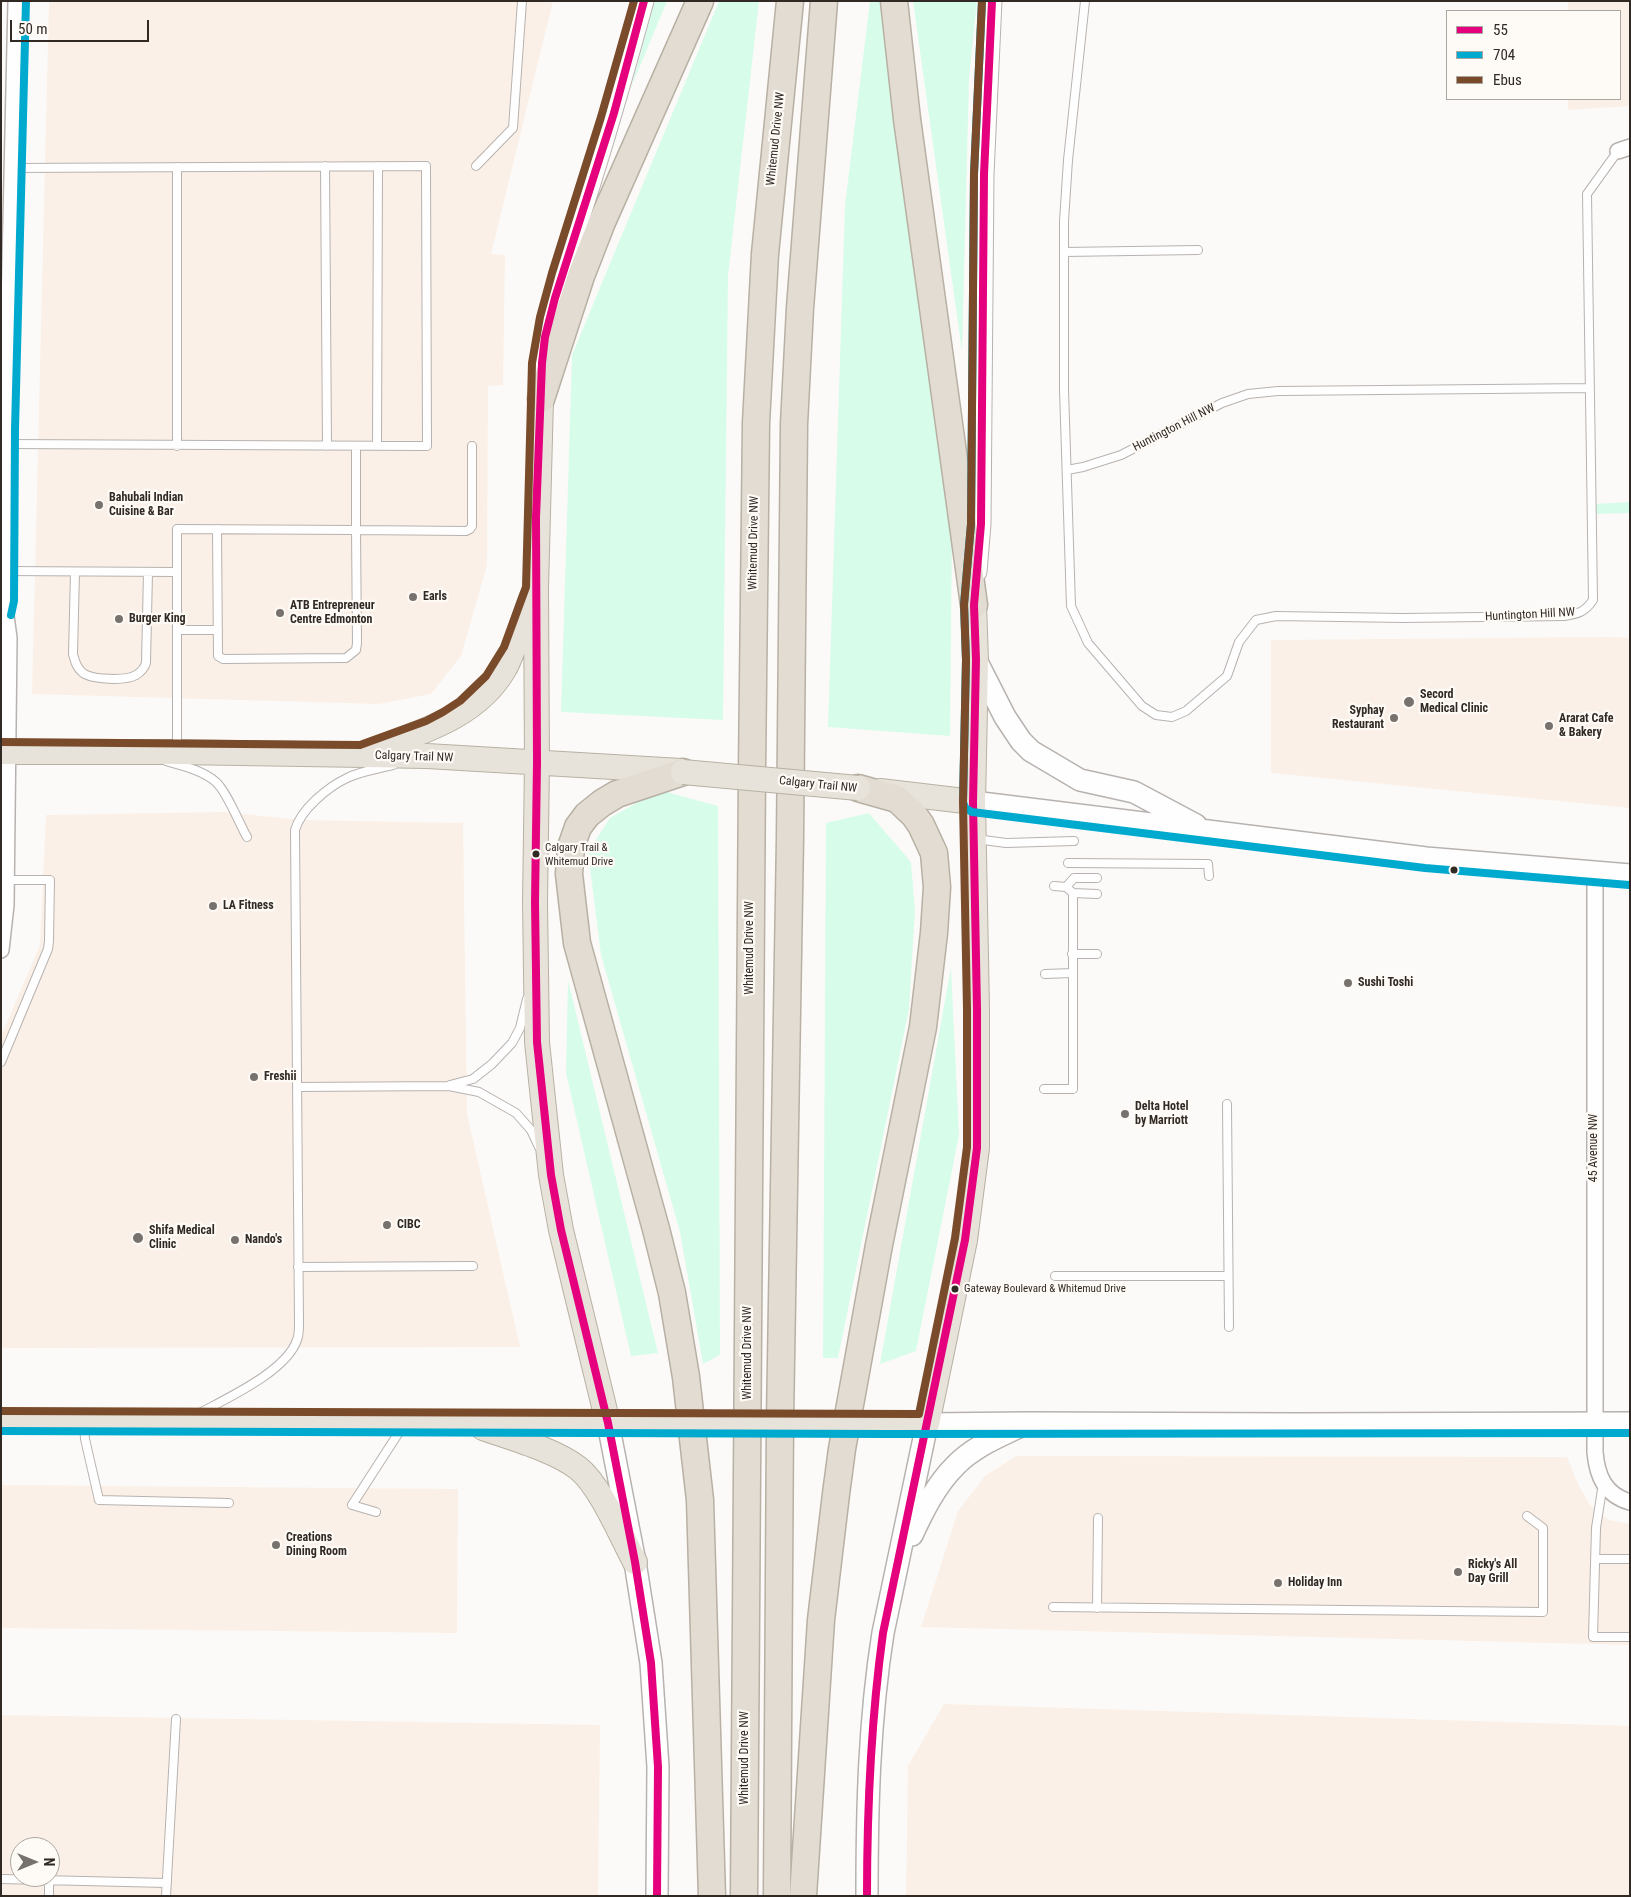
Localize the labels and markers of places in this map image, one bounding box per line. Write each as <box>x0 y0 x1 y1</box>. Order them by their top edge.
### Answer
place label: Bahubali Indian Cuisine & Bar <box>109 491 183 519</box>
marker: Bahubali Indian Cuisine & Bar <box>93 499 105 511</box>
place label: Earls <box>423 590 447 604</box>
marker: Earls <box>407 591 419 603</box>
place label: ATB Entrepreneur Centre Edmonton <box>290 599 375 627</box>
marker: ATB Entrepreneur Centre Edmonton <box>274 607 286 619</box>
place label: Burger King <box>129 612 186 626</box>
marker: Burger King <box>113 613 125 625</box>
place label: Secord Medical Clinic <box>1420 688 1488 716</box>
marker: Secord Medical Clinic <box>1402 695 1416 709</box>
place label: Syphay Restaurant <box>1332 704 1384 732</box>
marker: Syphay Restaurant <box>1388 712 1400 724</box>
place label: Ararat Cafe & Bakery <box>1559 712 1614 740</box>
marker: Ararat Cafe & Bakery <box>1543 720 1555 732</box>
place label: Calgary Trail & Whitemud Drive <box>545 841 613 867</box>
marker: Calgary Trail & Whitemud Drive <box>531 849 541 859</box>
unlabelled marker <box>1449 865 1459 875</box>
place label: LA Fitness <box>223 899 274 913</box>
marker: LA Fitness <box>207 900 219 912</box>
place label: Sushi Toshi <box>1358 976 1413 990</box>
marker: Sushi Toshi <box>1342 977 1354 989</box>
place label: Freshii <box>264 1070 297 1084</box>
marker: Freshii <box>248 1071 260 1083</box>
place label: Delta Hotel by Marriott <box>1135 1100 1188 1128</box>
marker: Delta Hotel by Marriott <box>1119 1108 1131 1120</box>
place label: CIBC <box>397 1218 421 1232</box>
marker: CIBC <box>381 1219 393 1231</box>
place label: Shifa Medical Clinic <box>149 1224 215 1252</box>
marker: Shifa Medical Clinic <box>131 1231 145 1245</box>
place label: Nando's <box>245 1233 282 1247</box>
marker: Nando's <box>229 1234 241 1246</box>
place label: Gateway Boulevard & Whitemud Drive <box>964 1282 1126 1296</box>
marker: Gateway Boulevard & Whitemud Drive <box>950 1284 960 1294</box>
place label: Creations Dining Room <box>286 1531 347 1559</box>
marker: Creations Dining Room <box>270 1539 282 1551</box>
place label: Ricky's All Day Grill <box>1468 1558 1517 1586</box>
marker: Ricky's All Day Grill <box>1452 1566 1464 1578</box>
place label: Holiday Inn <box>1288 1576 1342 1590</box>
marker: Holiday Inn <box>1272 1577 1284 1589</box>

